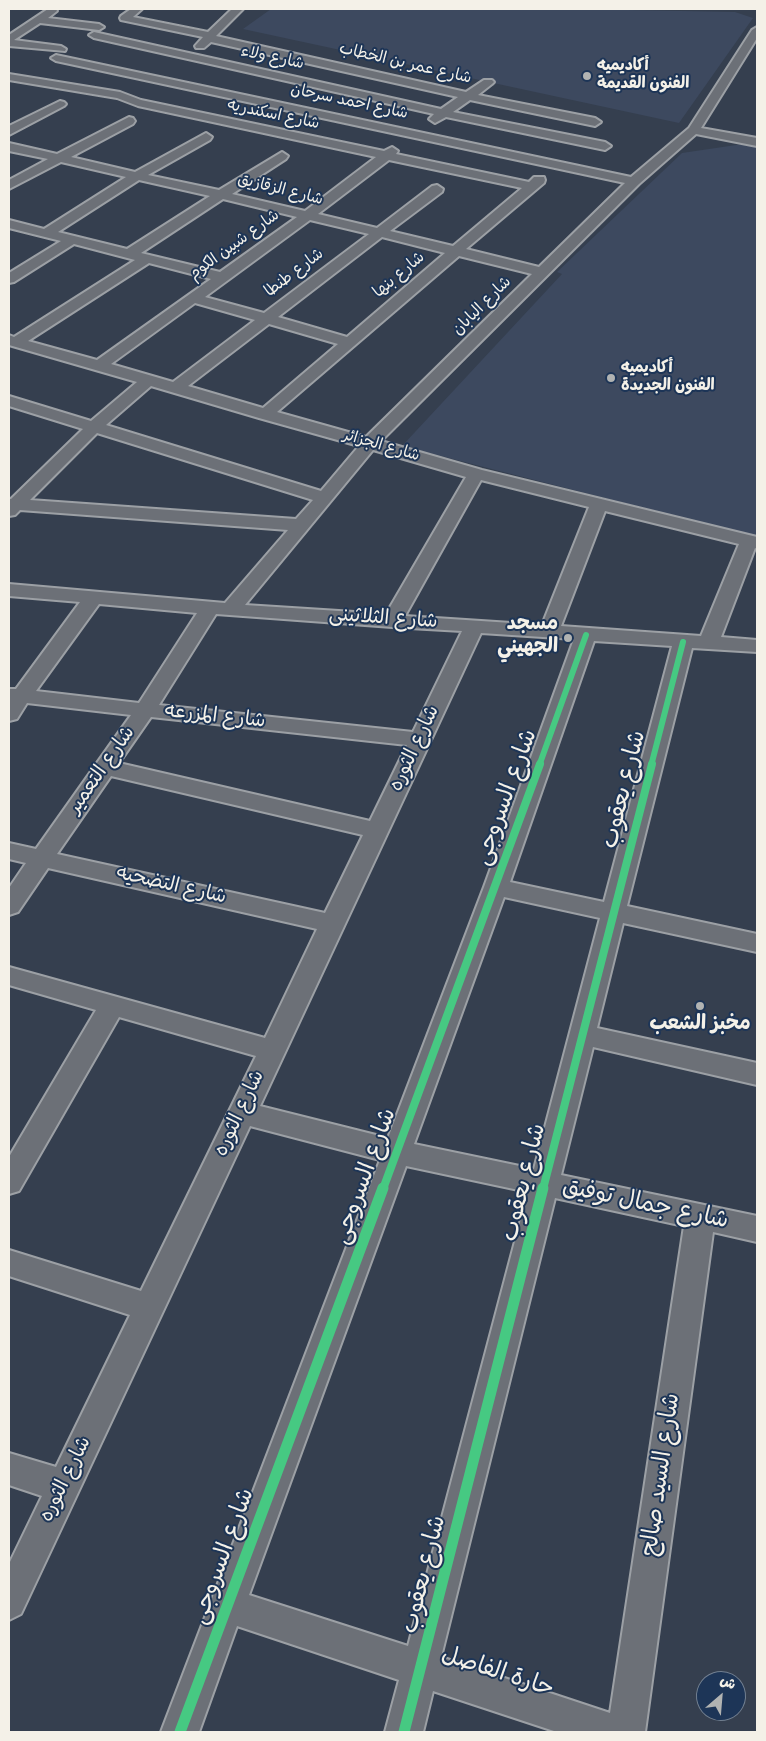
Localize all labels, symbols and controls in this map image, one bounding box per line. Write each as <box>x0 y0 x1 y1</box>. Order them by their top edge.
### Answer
street label: شارع عمر بن الخطاب <box>337 40 473 90</box>
street label: شارع ولاء <box>239 43 305 75</box>
place label: أكاديميه الفنون القديمة <box>597 57 689 95</box>
marker: أكاديميه الفنون القديمة <box>581 70 593 82</box>
street label: شارع احمد سرحان <box>289 81 409 125</box>
street label: شارع اسكندريه <box>225 97 321 135</box>
street label: شارع الزقازيق <box>235 171 325 211</box>
street label: شارع شبين الكوم <box>186 207 284 285</box>
street label: شارع طنطا <box>262 246 328 302</box>
street label: شارع بنها <box>370 249 430 303</box>
street label: شارع اليابان <box>449 273 517 341</box>
place label: أكاديميه الفنون الجديدة <box>621 359 715 397</box>
marker: أكاديميه الفنون الجديدة <box>605 372 617 384</box>
street label: شارع الجزائر <box>341 427 421 467</box>
street label: شارع الثلاثينى <box>328 604 438 636</box>
place label: مسجد الجهيني <box>497 614 558 661</box>
marker: مسجد الجهيني <box>562 632 574 644</box>
street label: شارع المزرعه <box>163 701 267 735</box>
street label: شارع الثوره <box>386 702 446 796</box>
street label: شارع التعمير <box>64 723 142 819</box>
street label: شارع السروجى <box>470 726 546 870</box>
street label: شارع يعقوب <box>597 728 655 852</box>
street label: شارع التضحيه <box>114 863 228 911</box>
marker: مخبز الشعب <box>694 1000 706 1012</box>
place label: مخبز الشعب <box>649 1014 751 1038</box>
street label: شارع الثوره <box>211 1067 271 1161</box>
street label: شارع السروجى <box>329 1105 405 1249</box>
street label: شارع يعقوب <box>497 1121 555 1245</box>
street label: شارع جمال توفيق <box>559 1174 731 1238</box>
street label: شارع السيد صالح <box>637 1392 689 1558</box>
street label: شارع الثوره <box>36 1433 98 1527</box>
street label: شارع السروجى <box>187 1485 263 1629</box>
street label: شارع يعقوب <box>397 1513 455 1637</box>
street label: حارة الفاصل <box>437 1642 557 1706</box>
text: ش <box>716 1670 739 1696</box>
north arrow <box>696 1671 746 1721</box>

